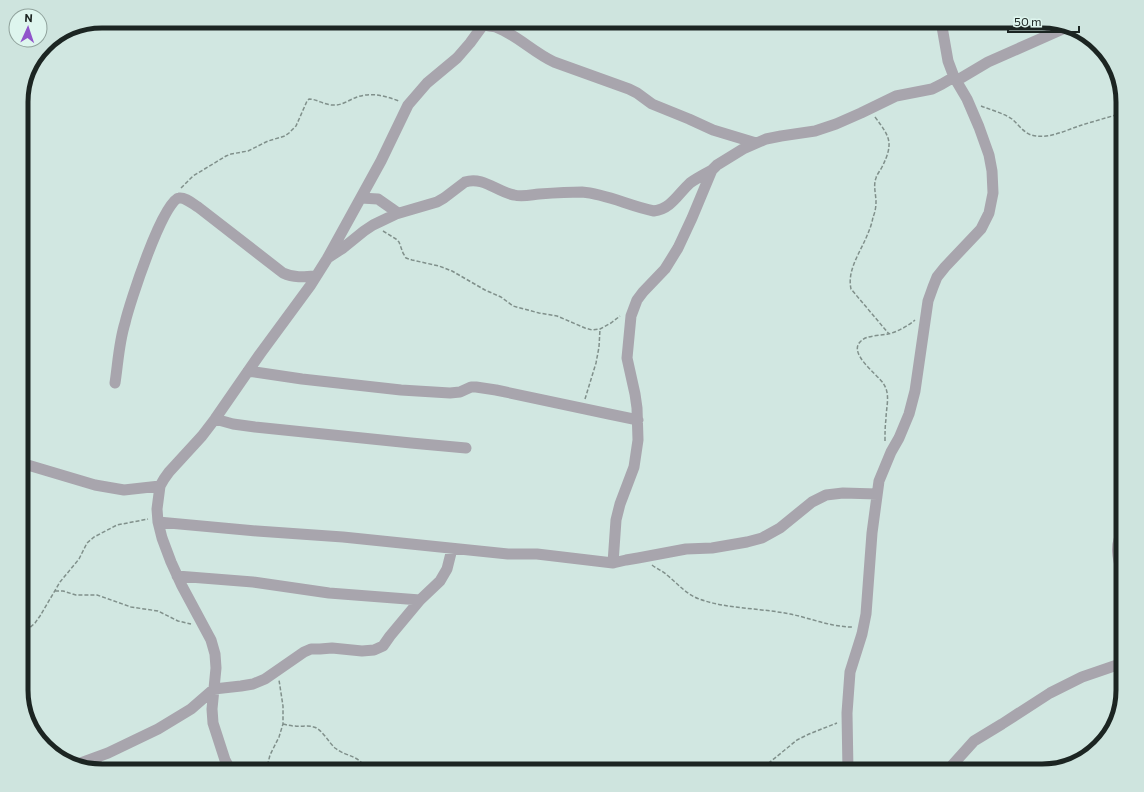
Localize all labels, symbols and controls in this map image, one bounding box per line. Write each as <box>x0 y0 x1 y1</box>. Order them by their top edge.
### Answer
north arrow <box>8 8 48 48</box>
scale bar <box>1008 8 1079 34</box>
text: N <box>24 11 33 24</box>
text: 50 m <box>1014 14 1042 28</box>

